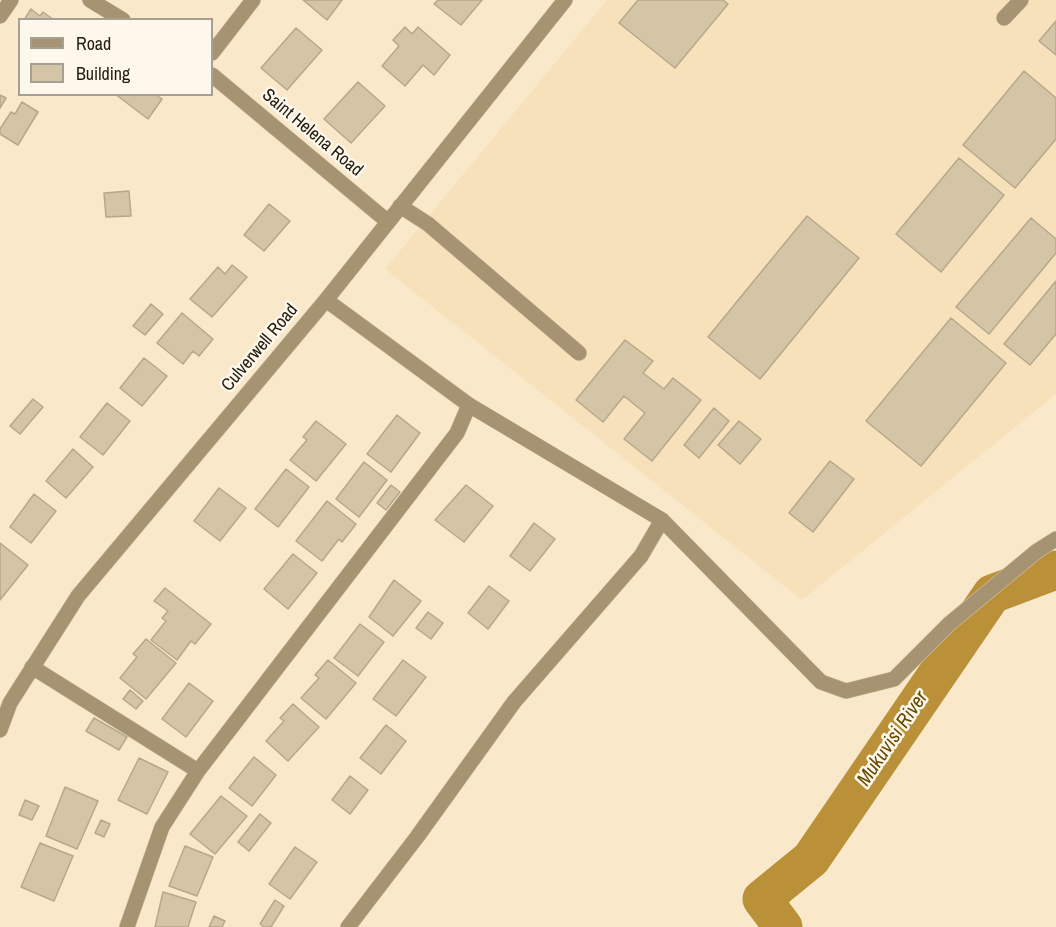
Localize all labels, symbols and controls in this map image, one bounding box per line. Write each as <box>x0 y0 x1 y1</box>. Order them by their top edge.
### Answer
legend <box>18 18 213 96</box>
text: Road <box>76 31 111 56</box>
text: Building <box>76 61 130 86</box>
street label: Saint Helena Road <box>257 85 367 181</box>
street label: Culverwell Road <box>217 300 303 396</box>
water label: Mukuvisi River <box>852 687 934 791</box>

